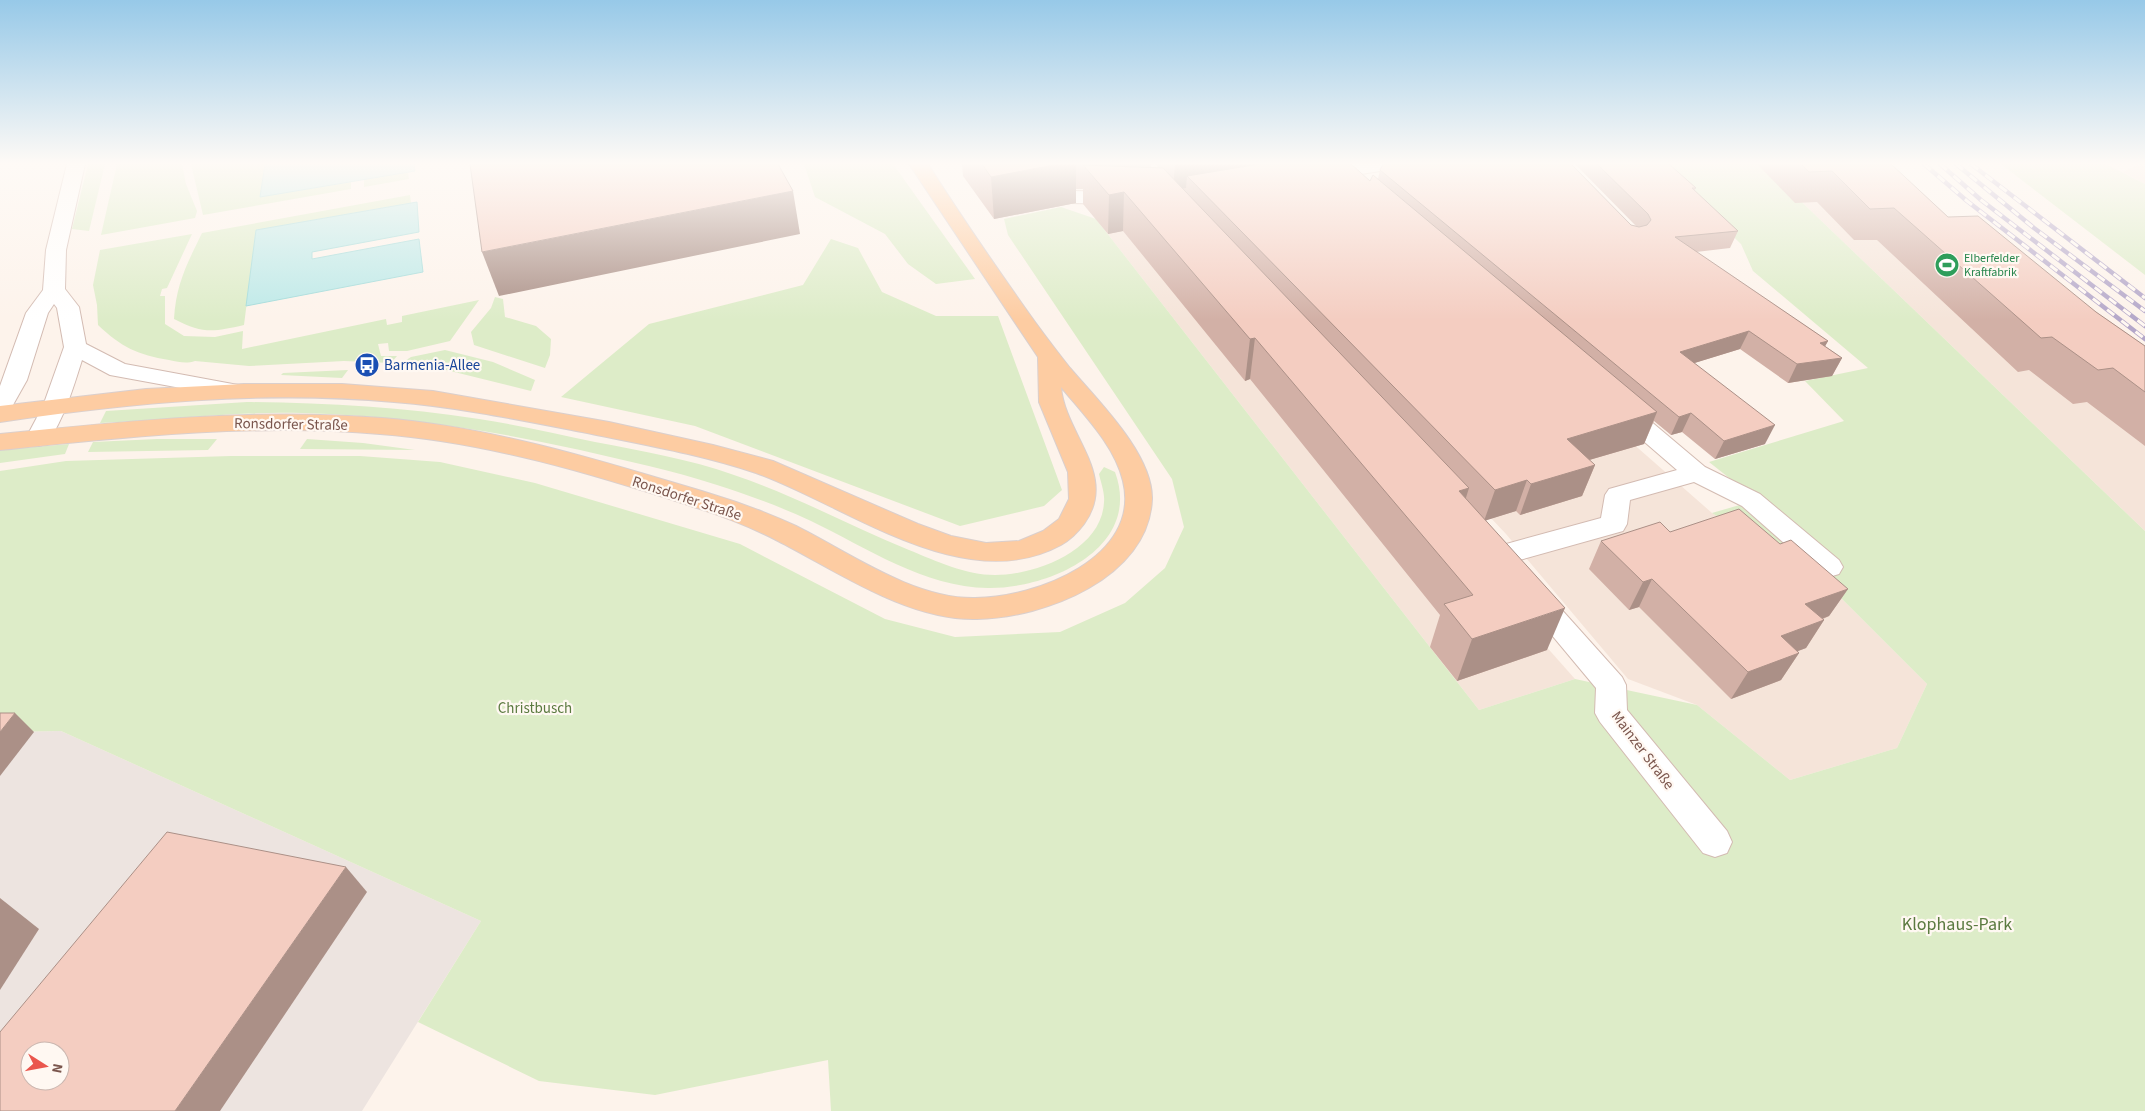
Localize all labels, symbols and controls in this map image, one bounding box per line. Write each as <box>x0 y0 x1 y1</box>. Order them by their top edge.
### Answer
place label: Elberfelder Kraftfabrik <box>1964 250 2020 281</box>
sports icon: Elberfelder Kraftfabrik <box>1934 252 1960 278</box>
bus stop icon: Barmenia-Allee <box>354 352 380 378</box>
place label: Barmenia-Allee <box>384 355 480 376</box>
street label: Ronsdorfer Straße <box>234 413 348 436</box>
street label: Ronsdorfer Straße <box>630 471 744 526</box>
park label: Christbusch <box>498 698 572 719</box>
street label: Mainzer Straße <box>1606 707 1679 794</box>
park label: Klophaus-Park <box>1902 912 2012 937</box>
north arrow <box>20 1041 70 1091</box>
text: N <box>46 1062 67 1075</box>

